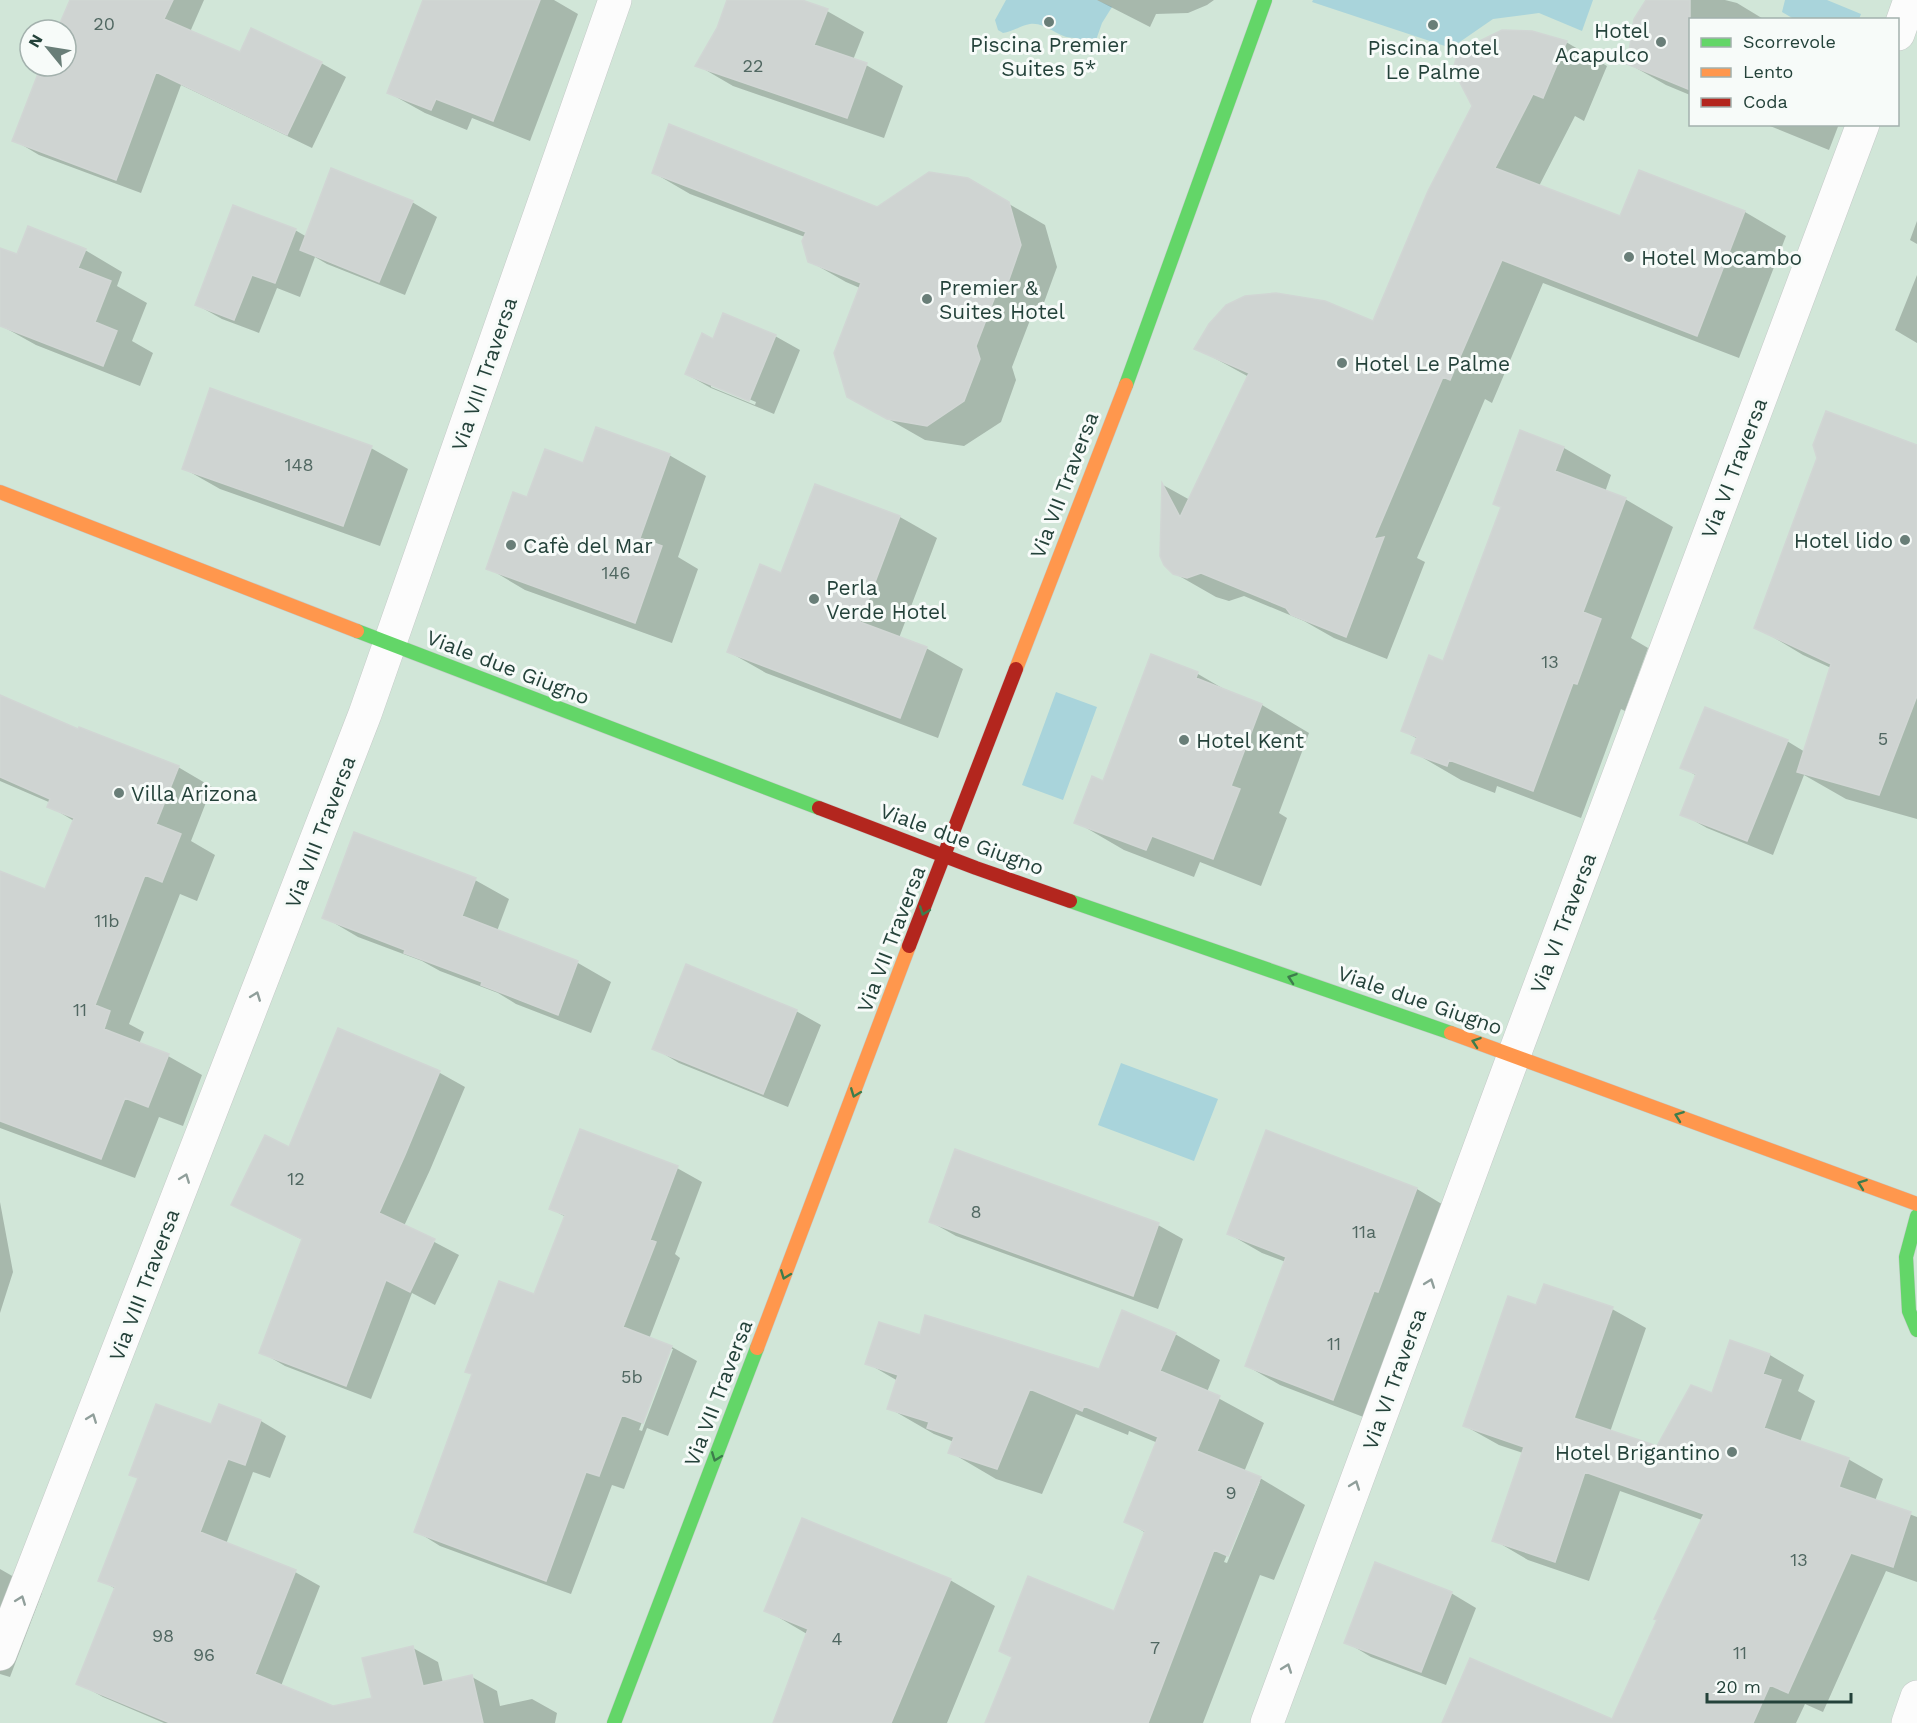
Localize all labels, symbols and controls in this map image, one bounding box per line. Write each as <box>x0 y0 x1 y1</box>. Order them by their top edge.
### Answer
house number: 20 <box>93 13 115 34</box>
marker: Piscina Premier Suites 5* <box>1042 15 1056 29</box>
north arrow <box>18 18 78 78</box>
marker: Piscina hotel Le Palme <box>1426 18 1440 32</box>
place label: Hotel Acapulco <box>1555 18 1650 67</box>
legend <box>1689 18 1899 126</box>
text: N <box>24 31 47 51</box>
text: Scorrevole <box>1743 31 1836 52</box>
place label: Piscina Premier Suites 5* <box>970 32 1128 81</box>
place label: Piscina hotel Le Palme <box>1367 35 1499 84</box>
marker: Hotel Acapulco <box>1654 35 1668 49</box>
house number: 22 <box>743 55 764 76</box>
text: Lento <box>1743 61 1793 82</box>
text: Coda <box>1743 91 1788 112</box>
place label: Hotel Mocambo <box>1641 245 1802 270</box>
marker: Hotel Mocambo <box>1622 250 1636 264</box>
place label: Premier & Suites Hotel <box>939 275 1066 324</box>
marker: Premier & Suites Hotel <box>920 292 934 306</box>
street label: Via VIII Traversa <box>446 294 522 454</box>
place label: Hotel Le Palme <box>1354 351 1510 376</box>
marker: Hotel Le Palme <box>1335 356 1349 370</box>
street label: Via VI Traversa <box>1696 394 1772 542</box>
street label: Via VII Traversa <box>1025 408 1103 562</box>
house number: 148 <box>284 454 314 475</box>
place label: Hotel lido <box>1794 528 1893 553</box>
place label: Cafè del Mar <box>523 533 653 558</box>
marker: Hotel lido <box>1898 533 1912 547</box>
marker: Cafè del Mar <box>504 538 518 552</box>
house number: 146 <box>602 562 630 583</box>
place label: Perla Verde Hotel <box>826 575 947 624</box>
marker: Perla Verde Hotel <box>807 592 821 606</box>
street label: Viale due Giugno <box>423 624 593 710</box>
house number: 13 <box>1541 651 1559 672</box>
place label: Hotel Kent <box>1196 728 1304 753</box>
house number: 5 <box>1878 728 1888 749</box>
marker: Hotel Kent <box>1177 733 1191 747</box>
street label: Via VIII Traversa <box>279 752 361 912</box>
place label: Villa Arizona <box>131 781 257 806</box>
marker: Villa Arizona <box>112 786 126 800</box>
street label: Viale due Giugno <box>877 798 1047 880</box>
street label: Via VI Traversa <box>1525 849 1601 997</box>
street label: Via VII Traversa <box>852 862 930 1016</box>
one-way arrow <box>919 905 932 916</box>
house number: 11b <box>94 910 120 931</box>
street label: Viale due Giugno <box>1334 960 1506 1040</box>
one-way arrow <box>1287 973 1298 986</box>
one-way arrow <box>249 991 261 1002</box>
house number: 11 <box>73 999 87 1020</box>
one-way arrow <box>1471 1037 1482 1050</box>
one-way arrow <box>850 1087 862 1098</box>
one-way arrow <box>1674 1111 1685 1124</box>
house number: 12 <box>287 1168 305 1189</box>
one-way arrow <box>178 1173 190 1184</box>
one-way arrow <box>1857 1179 1868 1191</box>
house number: 8 <box>970 1201 982 1222</box>
street label: Via VIII Traversa <box>103 1205 185 1365</box>
house number: 11a <box>1352 1221 1376 1242</box>
one-way arrow <box>780 1269 792 1280</box>
one-way arrow <box>1423 1278 1435 1289</box>
street label: Via VI Traversa <box>1357 1305 1431 1453</box>
street label: Via VII Traversa <box>679 1316 757 1470</box>
house number: 11 <box>1327 1333 1341 1354</box>
house number: 5b <box>621 1366 643 1387</box>
one-way arrow <box>85 1413 97 1424</box>
place label: Hotel Brigantino <box>1555 1440 1720 1465</box>
marker: Hotel Brigantino <box>1725 1445 1739 1459</box>
one-way arrow <box>710 1451 723 1462</box>
one-way arrow <box>1348 1480 1360 1491</box>
house number: 9 <box>1225 1482 1237 1503</box>
house number: 13 <box>1790 1549 1808 1570</box>
one-way arrow <box>14 1595 26 1606</box>
house number: 98 <box>152 1625 174 1646</box>
house number: 4 <box>832 1628 843 1649</box>
house number: 7 <box>1150 1637 1160 1658</box>
house number: 11 <box>1733 1642 1747 1663</box>
house number: 96 <box>193 1644 215 1665</box>
one-way arrow <box>1280 1663 1293 1674</box>
scale bar <box>1707 1666 1851 1704</box>
text: 20 m <box>1716 1676 1761 1697</box>

